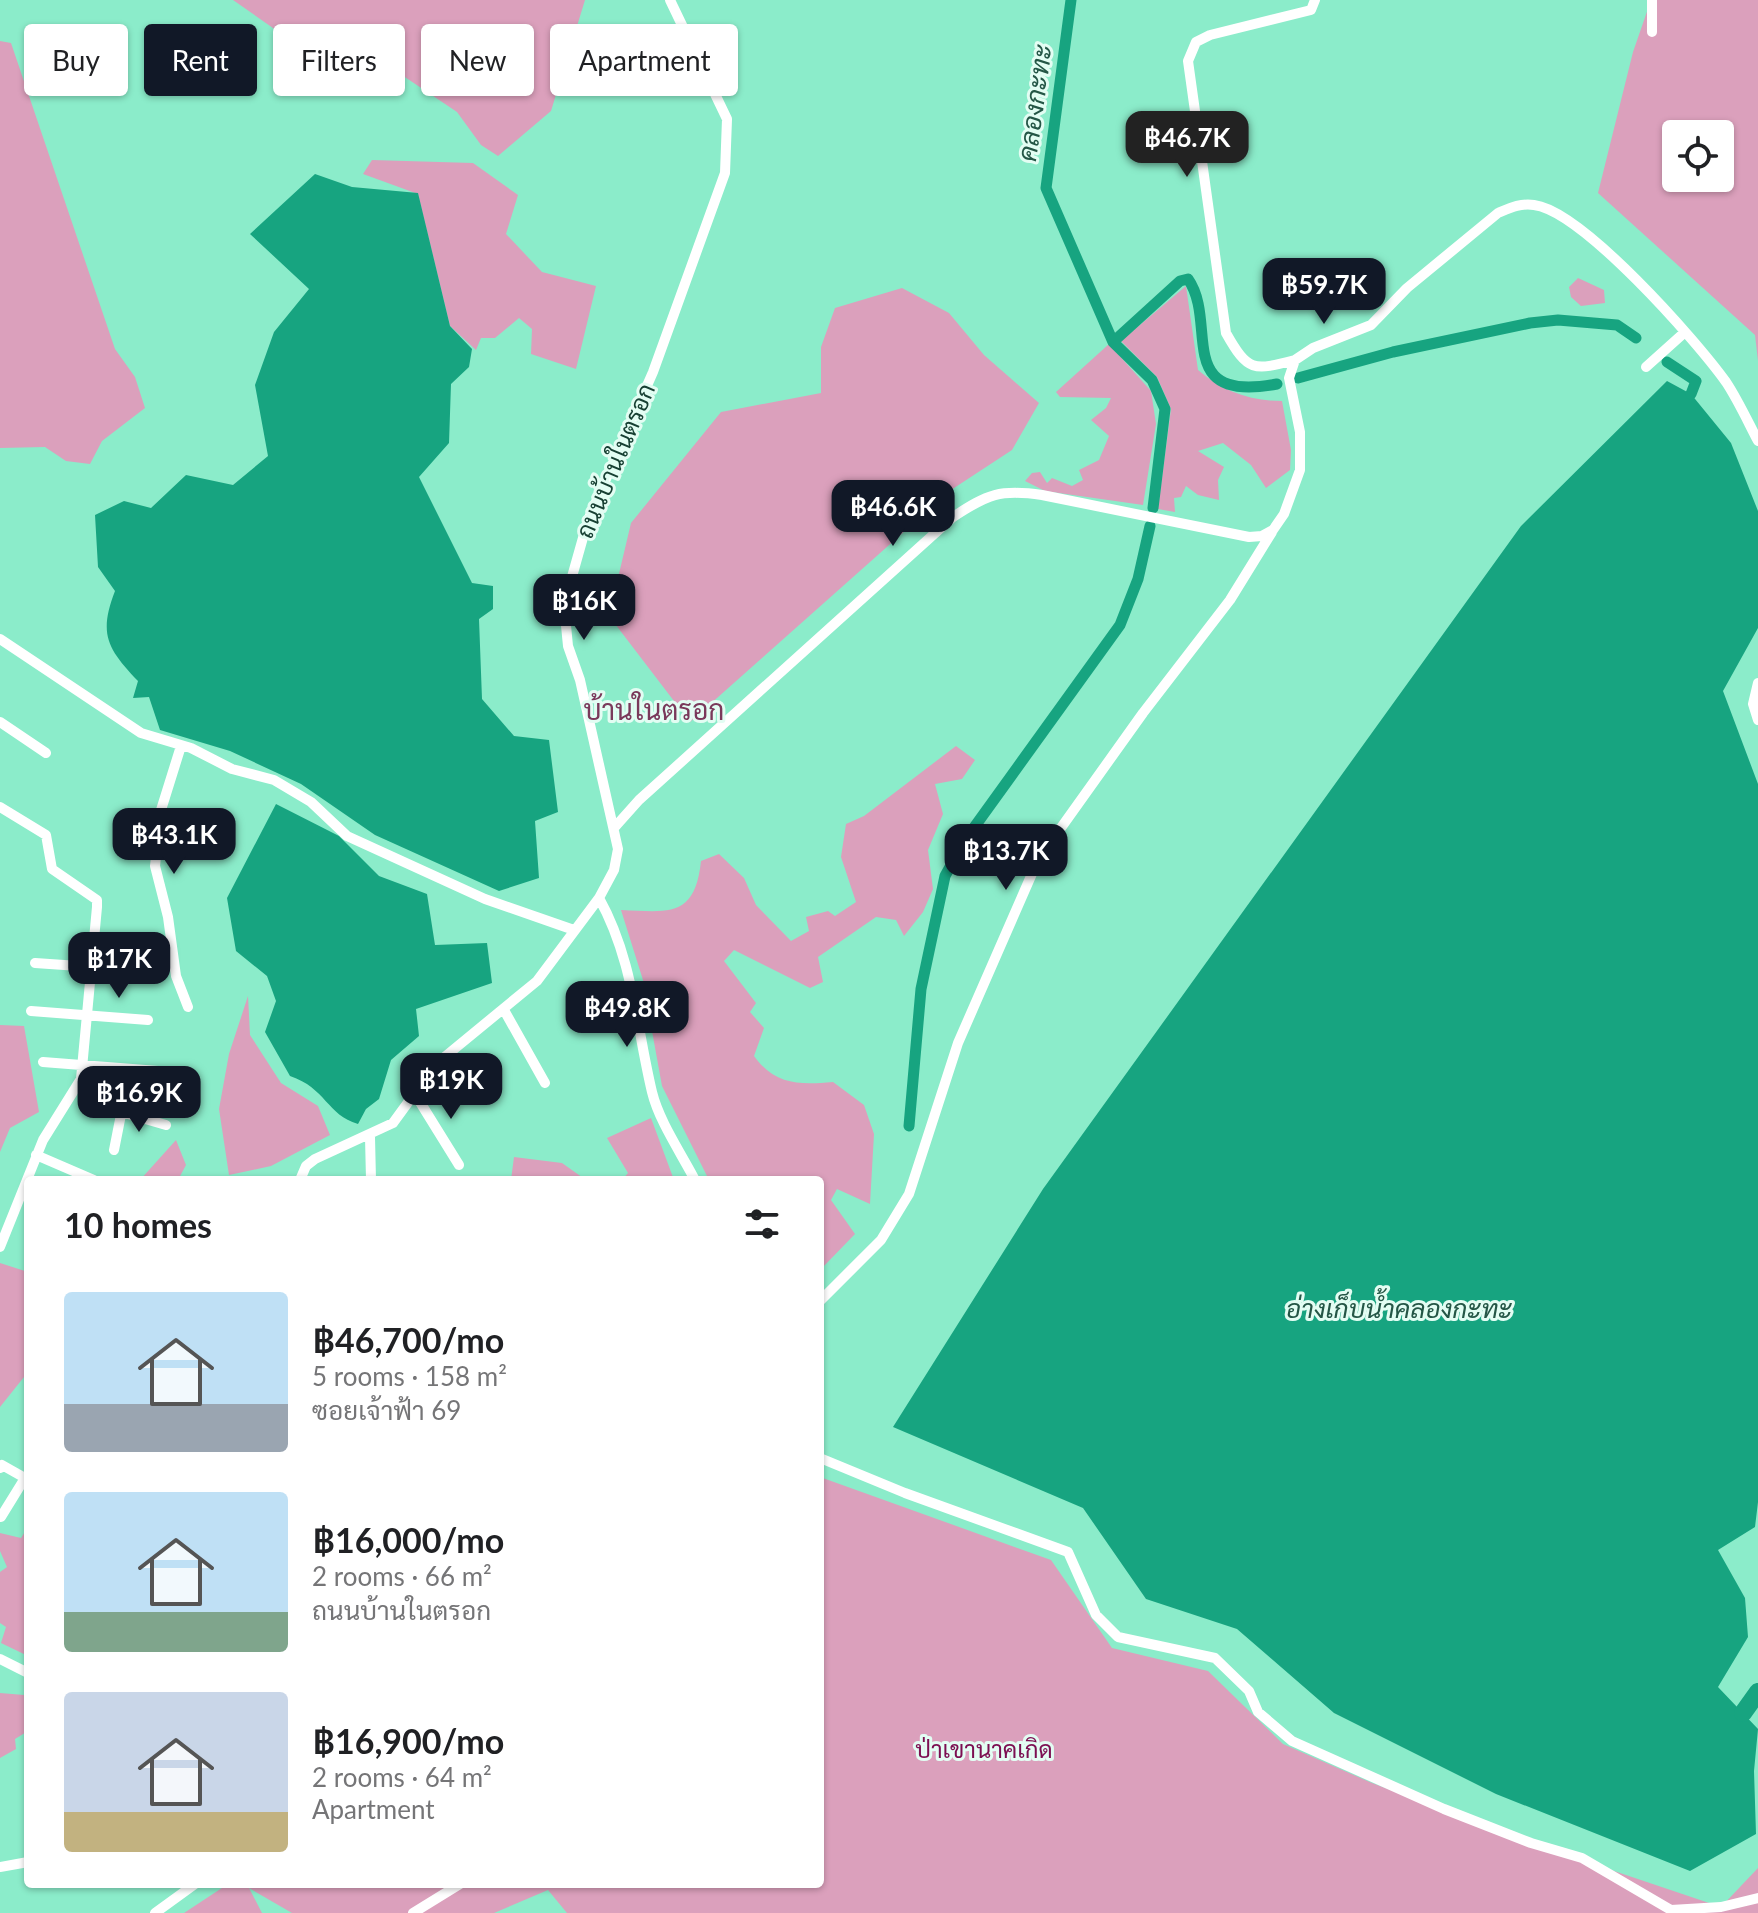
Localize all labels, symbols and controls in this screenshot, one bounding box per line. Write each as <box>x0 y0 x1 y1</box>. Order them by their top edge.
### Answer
chip: Buy <box>24 24 128 96</box>
chip: Rent <box>144 24 257 96</box>
chip: Filters <box>273 24 405 96</box>
chip: New <box>421 24 534 96</box>
chip: Apartment <box>550 24 738 96</box>
water label: คลองกะทะ <box>1010 42 1058 163</box>
pin: ฿46.7K <box>1122 111 1252 179</box>
map controls <box>1662 120 1734 192</box>
button: locate <box>1662 120 1734 192</box>
text: ฿46.7K <box>1144 121 1230 153</box>
pin: ฿59.7K <box>1259 258 1389 326</box>
text: ฿59.7K <box>1281 268 1367 300</box>
street label: ถนนบ้านในตรอก <box>569 379 660 542</box>
pin: ฿46.6K <box>828 480 958 548</box>
text: ฿46.6K <box>850 490 936 522</box>
pin: ฿16K <box>537 574 631 642</box>
text: ฿16K <box>551 584 617 616</box>
district label: บ้านในตรอก <box>583 691 725 726</box>
pin: ฿43.1K <box>109 808 239 876</box>
text: ฿43.1K <box>131 818 217 850</box>
pin: ฿13.7K <box>941 824 1071 892</box>
text: ฿13.7K <box>963 834 1049 866</box>
pin: ฿17K <box>72 932 166 1000</box>
text: ฿17K <box>86 942 152 974</box>
pin: ฿49.8K <box>562 981 692 1049</box>
text: ฿49.8K <box>584 991 670 1023</box>
pin: ฿19K <box>404 1053 498 1121</box>
text: ฿19K <box>418 1063 484 1095</box>
pin: ฿16.9K <box>74 1066 204 1134</box>
text: ฿16.9K <box>96 1076 182 1108</box>
icon: filters <box>740 1202 784 1246</box>
text: 10 homes <box>64 1204 212 1245</box>
water label: อ่างเก็บน้ำคลองกะทะ <box>1286 1288 1512 1324</box>
text: ฿46,700/mo <box>312 1319 504 1360</box>
icon: home <box>128 1324 224 1420</box>
text: 5 rooms · 158 m² <box>312 1360 507 1392</box>
text: ซอยเจ้าฟ้า 69 <box>312 1394 461 1426</box>
text: ฿16,000/mo <box>312 1519 504 1560</box>
icon: home <box>128 1524 224 1620</box>
text: 2 rooms · 66 m² <box>312 1560 492 1592</box>
text: ถนนบ้านในตรอก <box>312 1594 491 1626</box>
text: ฿16,900/mo <box>312 1720 504 1761</box>
icon: home <box>128 1724 224 1820</box>
park label: ป่าเขานาคเกิด <box>915 1734 1053 1763</box>
text: 2 rooms · 64 m² <box>312 1761 492 1793</box>
text: Apartment <box>312 1793 435 1825</box>

